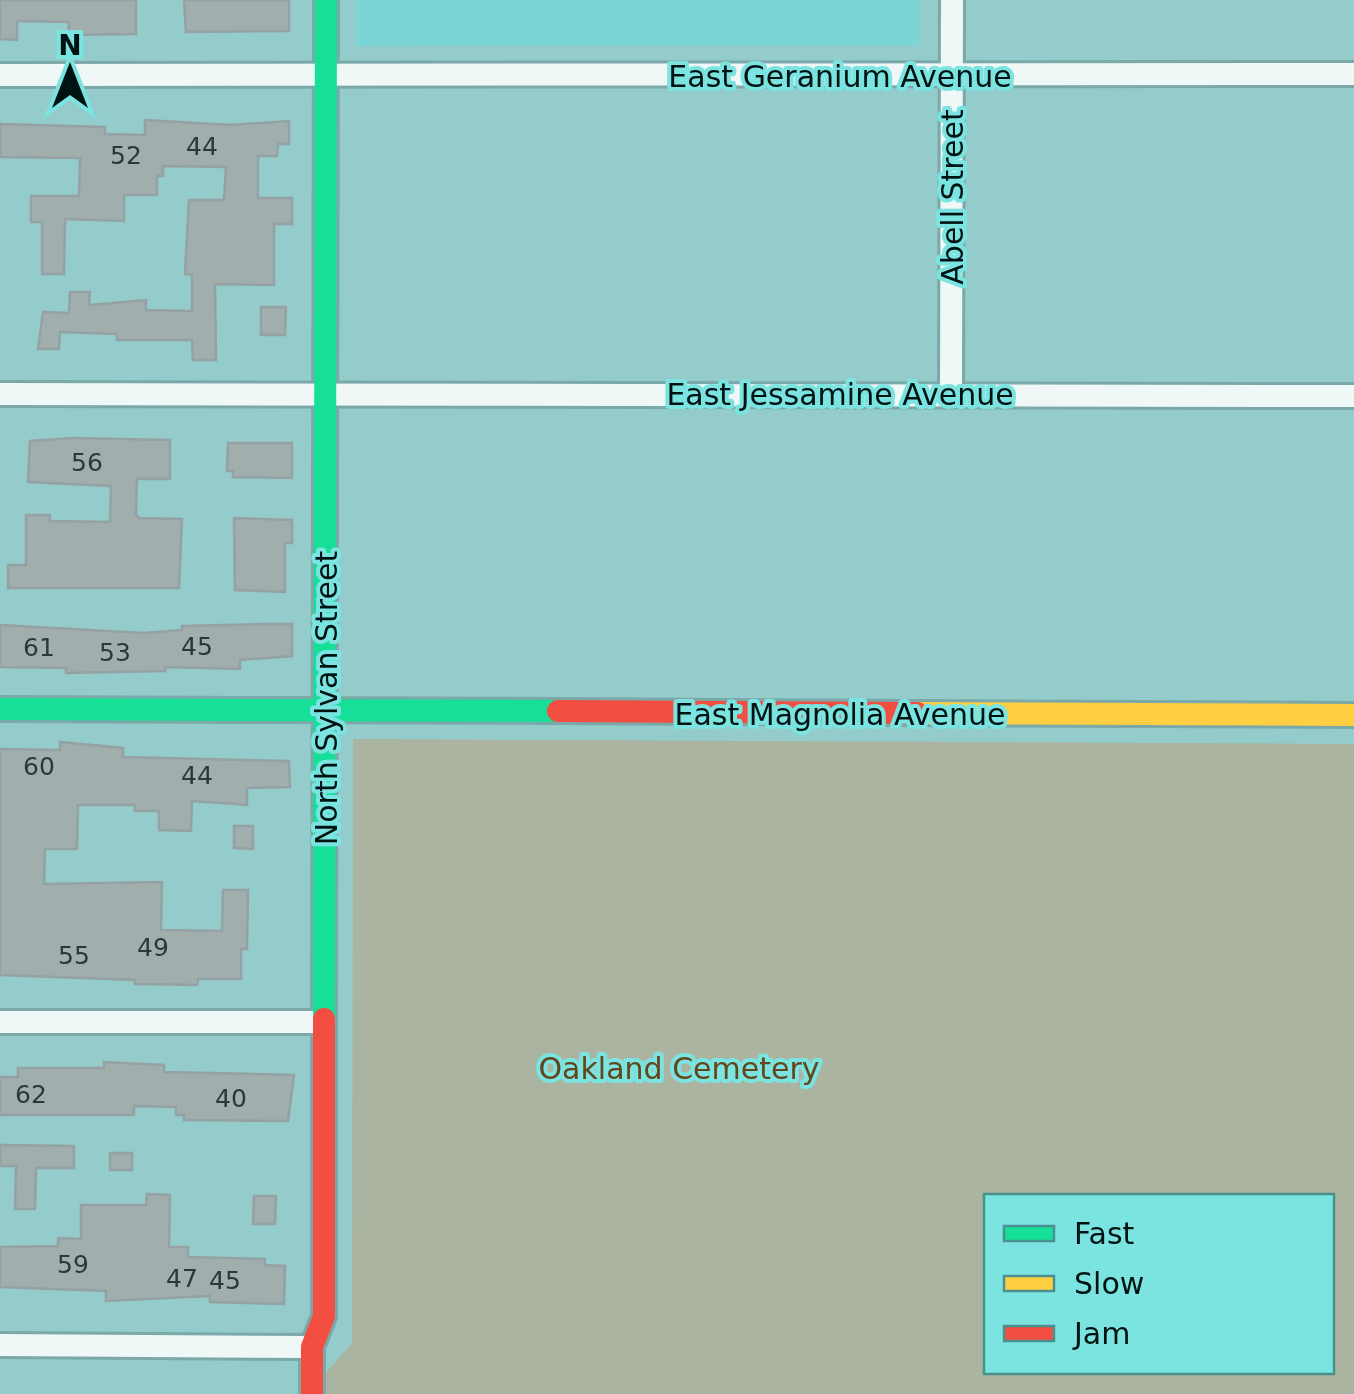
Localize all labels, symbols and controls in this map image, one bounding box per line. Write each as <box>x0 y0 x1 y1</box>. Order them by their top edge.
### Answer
north arrow <box>20 20 120 120</box>
text: N <box>58 29 82 62</box>
street label: East Geranium Avenue <box>668 59 1012 94</box>
street label: Abell Street <box>935 109 970 285</box>
house number: 44 <box>186 132 218 161</box>
house number: 52 <box>110 141 142 170</box>
street label: East Jessamine Avenue <box>666 377 1014 412</box>
house number: 56 <box>71 448 103 477</box>
street label: North Sylvan Street <box>309 551 344 845</box>
house number: 45 <box>181 632 213 661</box>
house number: 61 <box>23 633 55 662</box>
house number: 53 <box>99 638 131 667</box>
street label: East Magnolia Avenue <box>675 697 1006 732</box>
house number: 60 <box>23 752 55 781</box>
house number: 44 <box>181 761 213 790</box>
house number: 49 <box>137 933 169 962</box>
house number: 55 <box>58 941 90 970</box>
park label: Oakland Cemetery <box>538 1051 820 1086</box>
house number: 62 <box>15 1080 47 1109</box>
house number: 40 <box>215 1084 247 1113</box>
legend <box>984 1194 1334 1374</box>
text: Fast <box>1074 1216 1135 1251</box>
house number: 59 <box>57 1250 89 1279</box>
house number: 47 <box>166 1264 198 1293</box>
house number: 45 <box>209 1266 241 1295</box>
text: Slow <box>1074 1266 1144 1301</box>
text: Jam <box>1072 1316 1130 1351</box>

